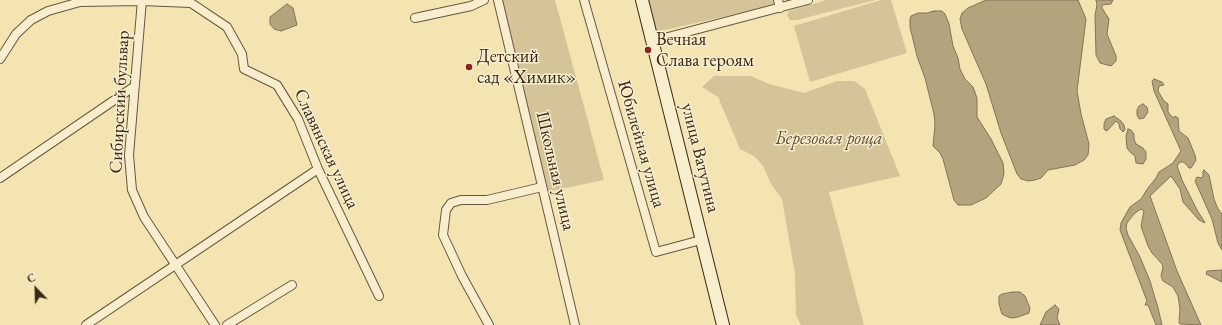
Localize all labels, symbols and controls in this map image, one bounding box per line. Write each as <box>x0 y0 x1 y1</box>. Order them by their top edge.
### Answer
place label: Вечная Слава героям <box>656 29 754 72</box>
street label: Сибирский бульвар <box>105 30 135 174</box>
marker: Вечная Слава героям <box>643 45 653 55</box>
place label: Детский сад «Химик» <box>477 46 576 88</box>
marker: Детский сад «Химик» <box>464 62 474 72</box>
street label: Юбилейная улица <box>612 78 670 210</box>
street label: Славянская улица <box>289 86 363 212</box>
street label: улица Ватутина <box>676 101 724 215</box>
street label: Школьная улица <box>531 110 579 232</box>
park label: Березовая роща <box>775 128 883 150</box>
north arrow <box>16 269 56 309</box>
text: С <box>25 270 38 286</box>

